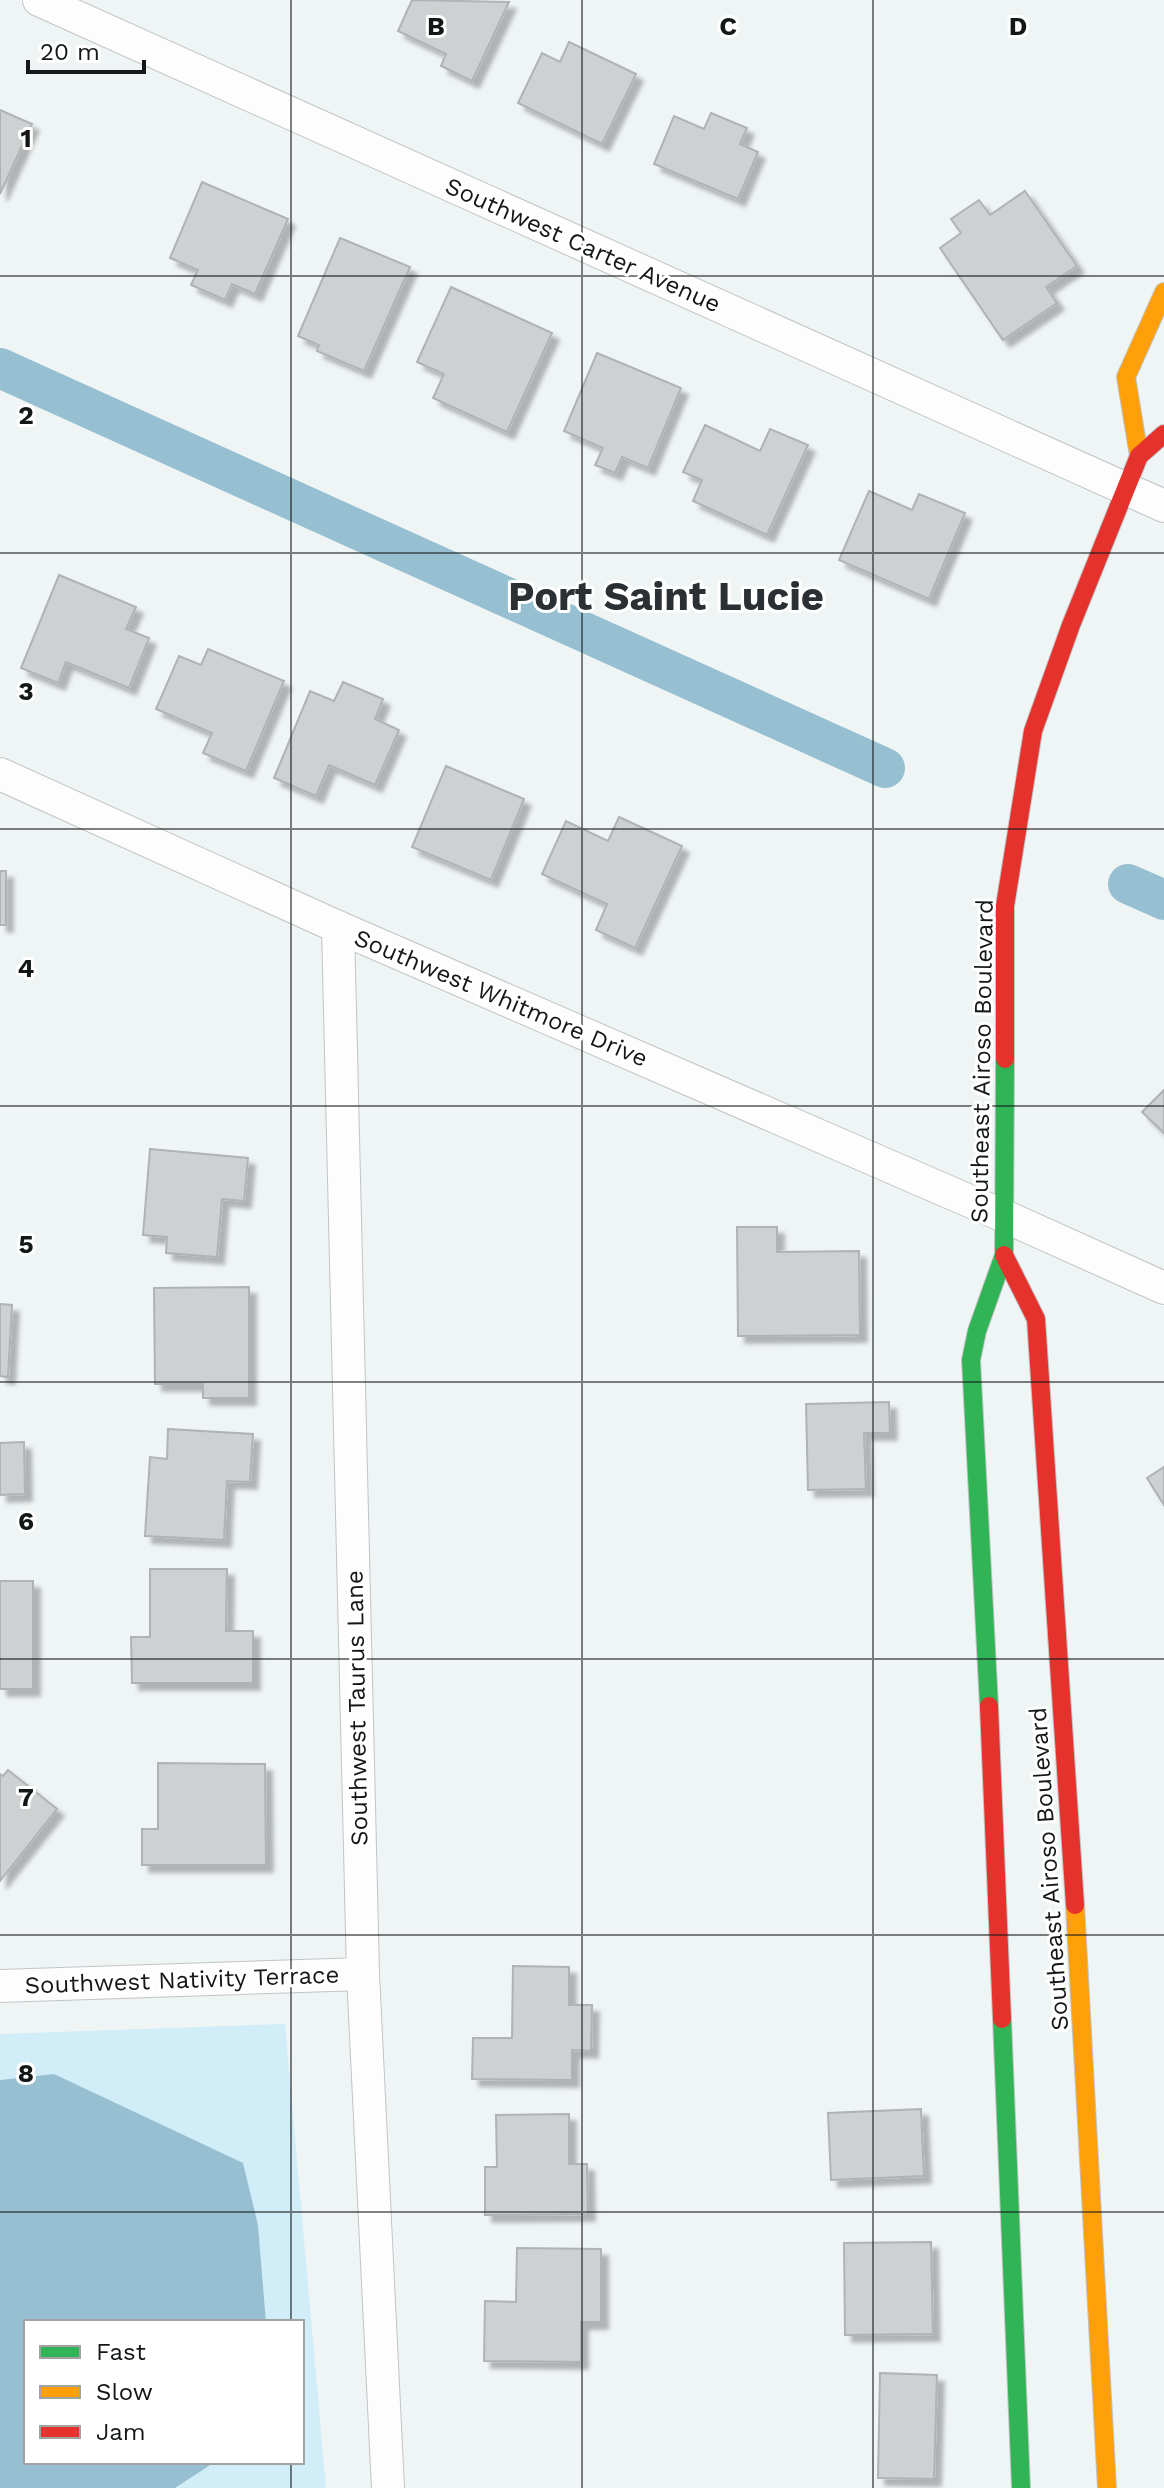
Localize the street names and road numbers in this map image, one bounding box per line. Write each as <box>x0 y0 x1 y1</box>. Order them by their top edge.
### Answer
street label: Southwest Carter Avenue <box>441 172 725 318</box>
street label: Southeast Airoso Boulevard <box>965 899 999 1223</box>
street label: Southwest Whitmore Drive <box>350 923 652 1073</box>
street label: Southwest Taurus Lane <box>341 1570 373 1846</box>
street label: Southeast Airoso Boulevard <box>1024 1706 1074 2032</box>
street label: Southwest Nativity Terrace <box>24 1961 340 1999</box>

